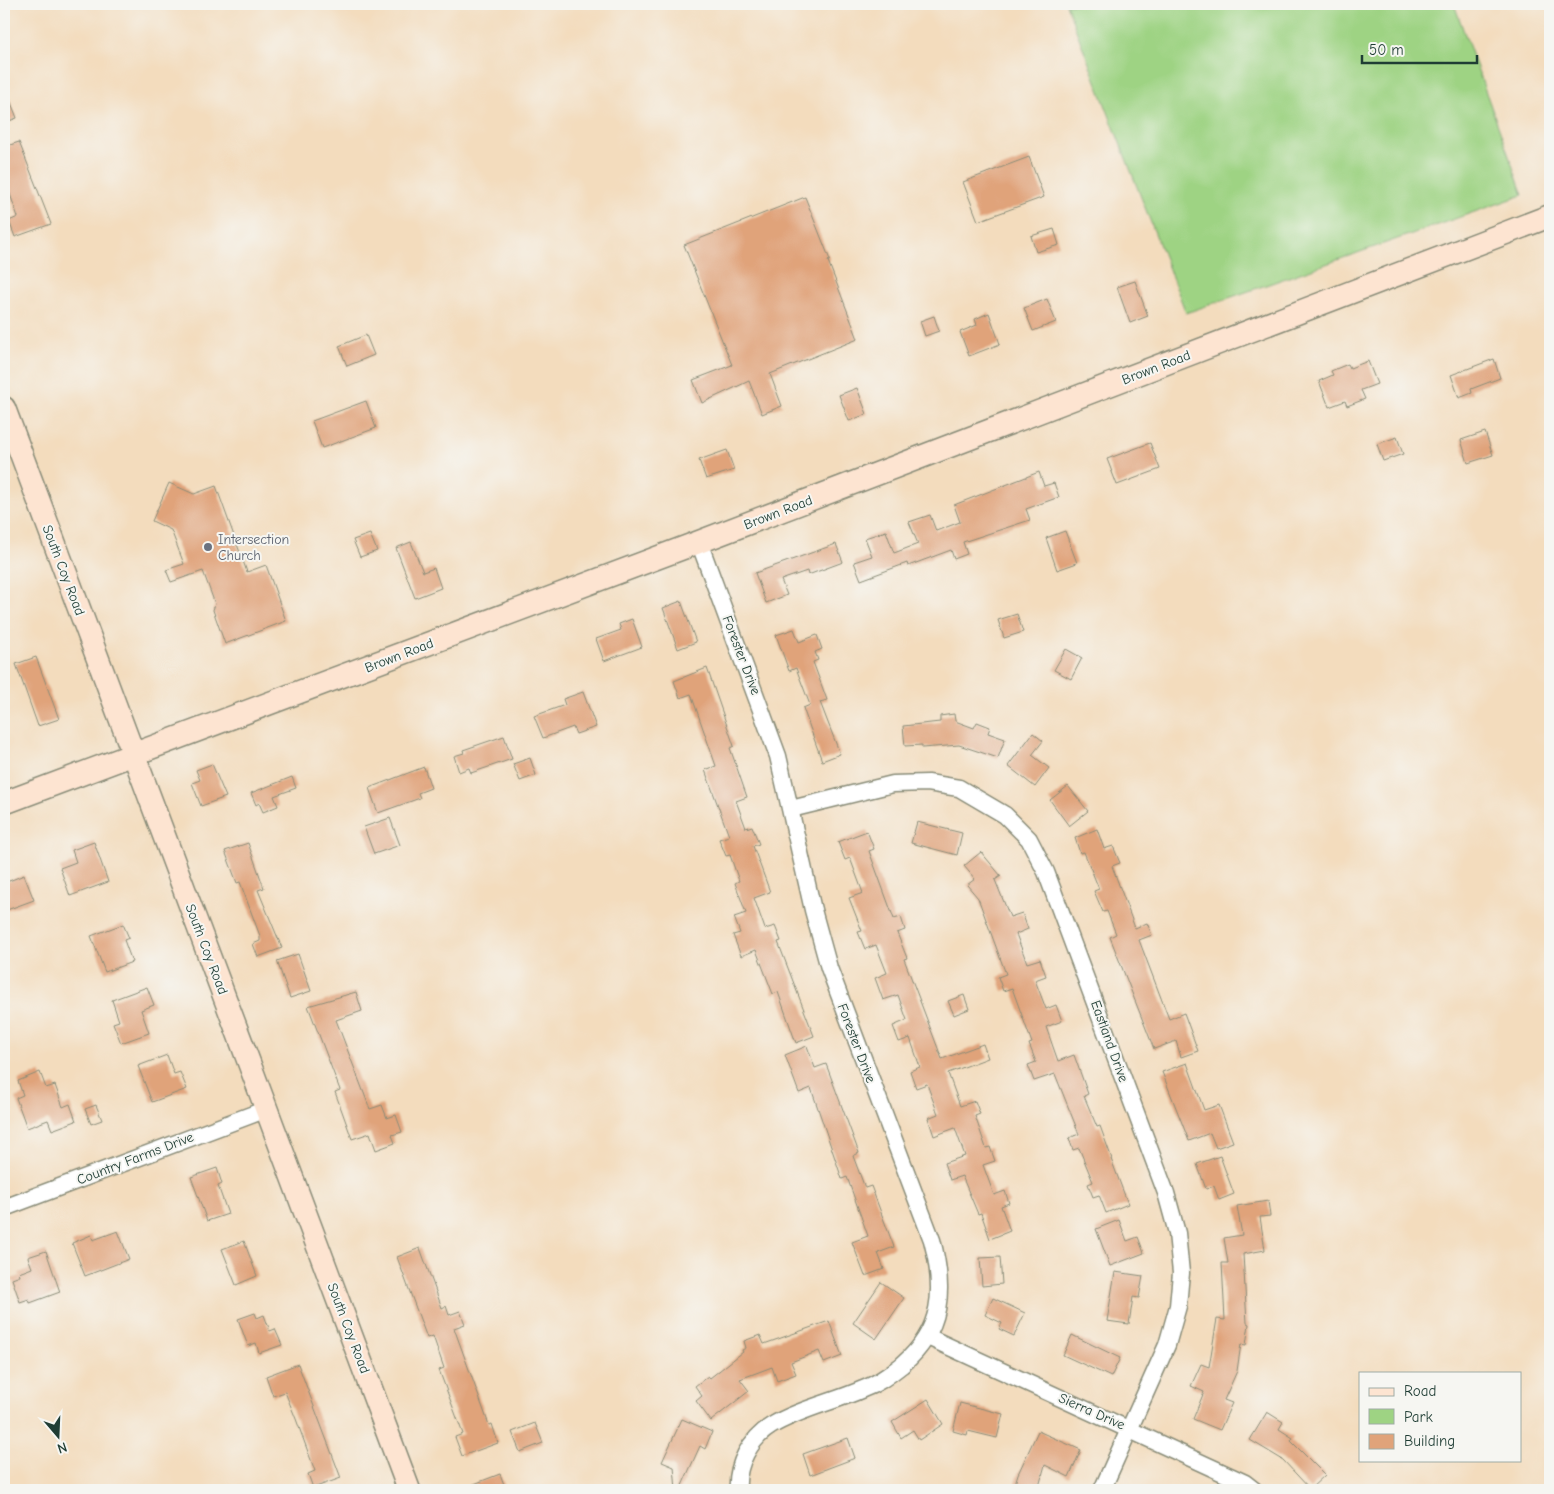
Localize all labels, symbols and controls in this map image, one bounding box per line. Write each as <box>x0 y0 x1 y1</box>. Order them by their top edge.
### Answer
scale bar <box>1362 32 1476 64</box>
text: 50 m <box>1369 41 1404 59</box>
street label: Brown Road <box>1119 347 1193 388</box>
street label: Brown Road <box>741 492 815 533</box>
street label: South Coy Road <box>38 523 89 618</box>
place label: Intersection Church <box>218 531 289 564</box>
marker: Intersection Church <box>202 541 214 553</box>
street label: Forester Drive <box>719 613 764 697</box>
street label: Brown Road <box>362 635 436 676</box>
street label: South Coy Road <box>181 902 232 997</box>
street label: Eastland Drive <box>1087 998 1132 1084</box>
street label: Forester Drive <box>834 1001 879 1085</box>
street label: Country Farms Drive <box>74 1128 196 1189</box>
street label: South Coy Road <box>323 1281 374 1376</box>
legend <box>1359 1372 1522 1462</box>
text: Road <box>1404 1382 1436 1400</box>
street label: Sierra Drive <box>1056 1389 1128 1434</box>
text: Park <box>1404 1408 1433 1426</box>
north arrow <box>32 1412 82 1462</box>
text: Building <box>1404 1432 1455 1450</box>
text: N <box>55 1438 69 1457</box>

